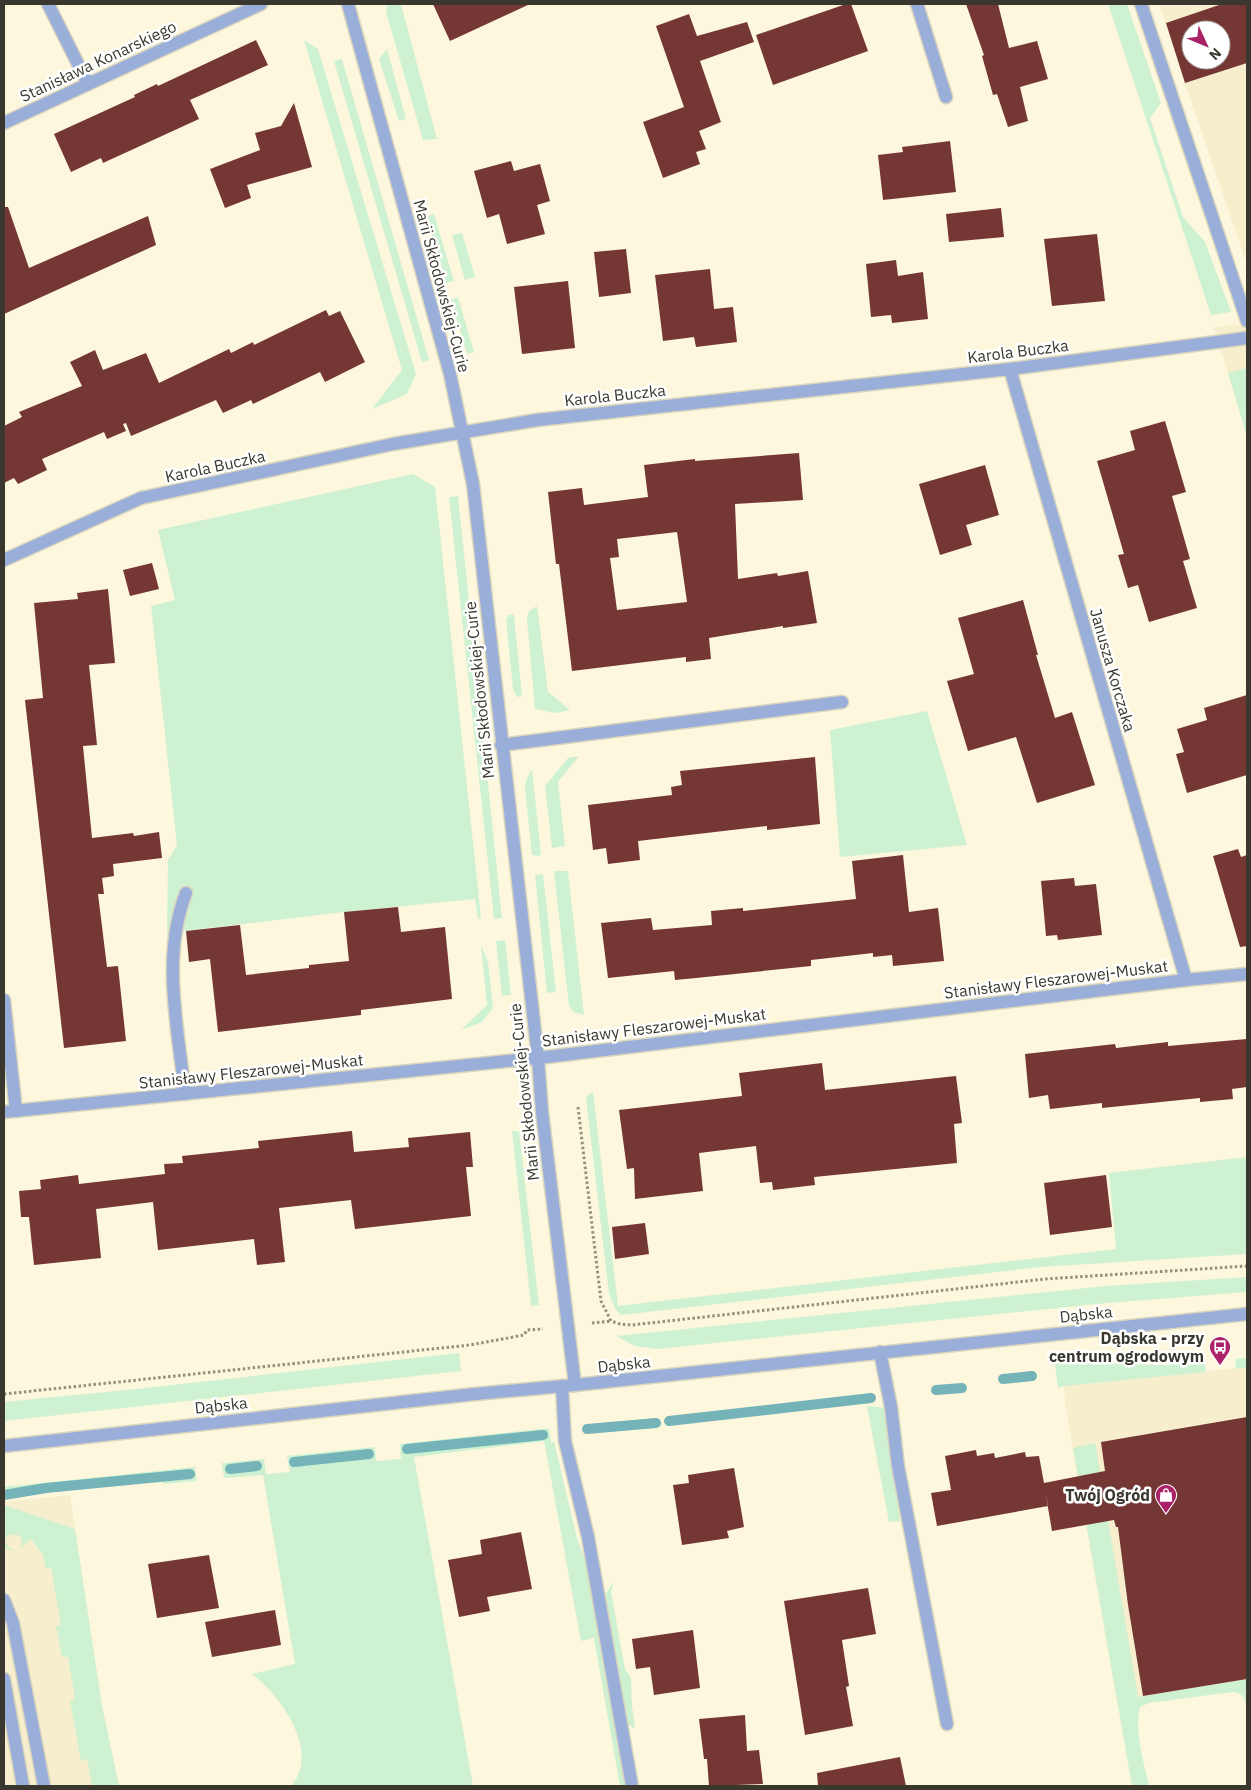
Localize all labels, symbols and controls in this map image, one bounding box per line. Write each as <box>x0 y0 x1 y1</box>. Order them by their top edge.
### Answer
street label: Stanisława Konarskiego <box>17 16 179 106</box>
north arrow <box>1181 20 1231 70</box>
text: N <box>1205 44 1225 64</box>
street label: Marii Skłodowskiej-Curie <box>409 197 475 375</box>
street label: Karola Buczka <box>966 335 1070 367</box>
street label: Karola Buczka <box>563 380 667 410</box>
street label: Karola Buczka <box>163 446 267 486</box>
street label: Marii Skłodowskiej-Curie <box>460 600 498 780</box>
street label: Janusza Korczaka <box>1086 606 1140 735</box>
street label: Stanisławy Fleszarowej-Muskat <box>943 955 1169 1003</box>
street label: Marii Skłodowskiej-Curie <box>505 1002 543 1182</box>
street label: Stanisławy Fleszarowej-Muskat <box>541 1003 767 1051</box>
street label: Stanisławy Fleszarowej-Muskat <box>138 1049 364 1093</box>
street label: Dąbska <box>1058 1301 1114 1327</box>
place label: Dąbska - przy centrum ogrodowym <box>1049 1328 1204 1366</box>
bus stop icon: Dąbska - przy centrum ogrodowym <box>1208 1335 1232 1366</box>
street label: Dąbska <box>596 1351 652 1377</box>
street label: Dąbska <box>193 1392 249 1418</box>
shop icon: Twój Ogród <box>1154 1483 1178 1514</box>
place label: Twój Ogród <box>1065 1485 1150 1505</box>

